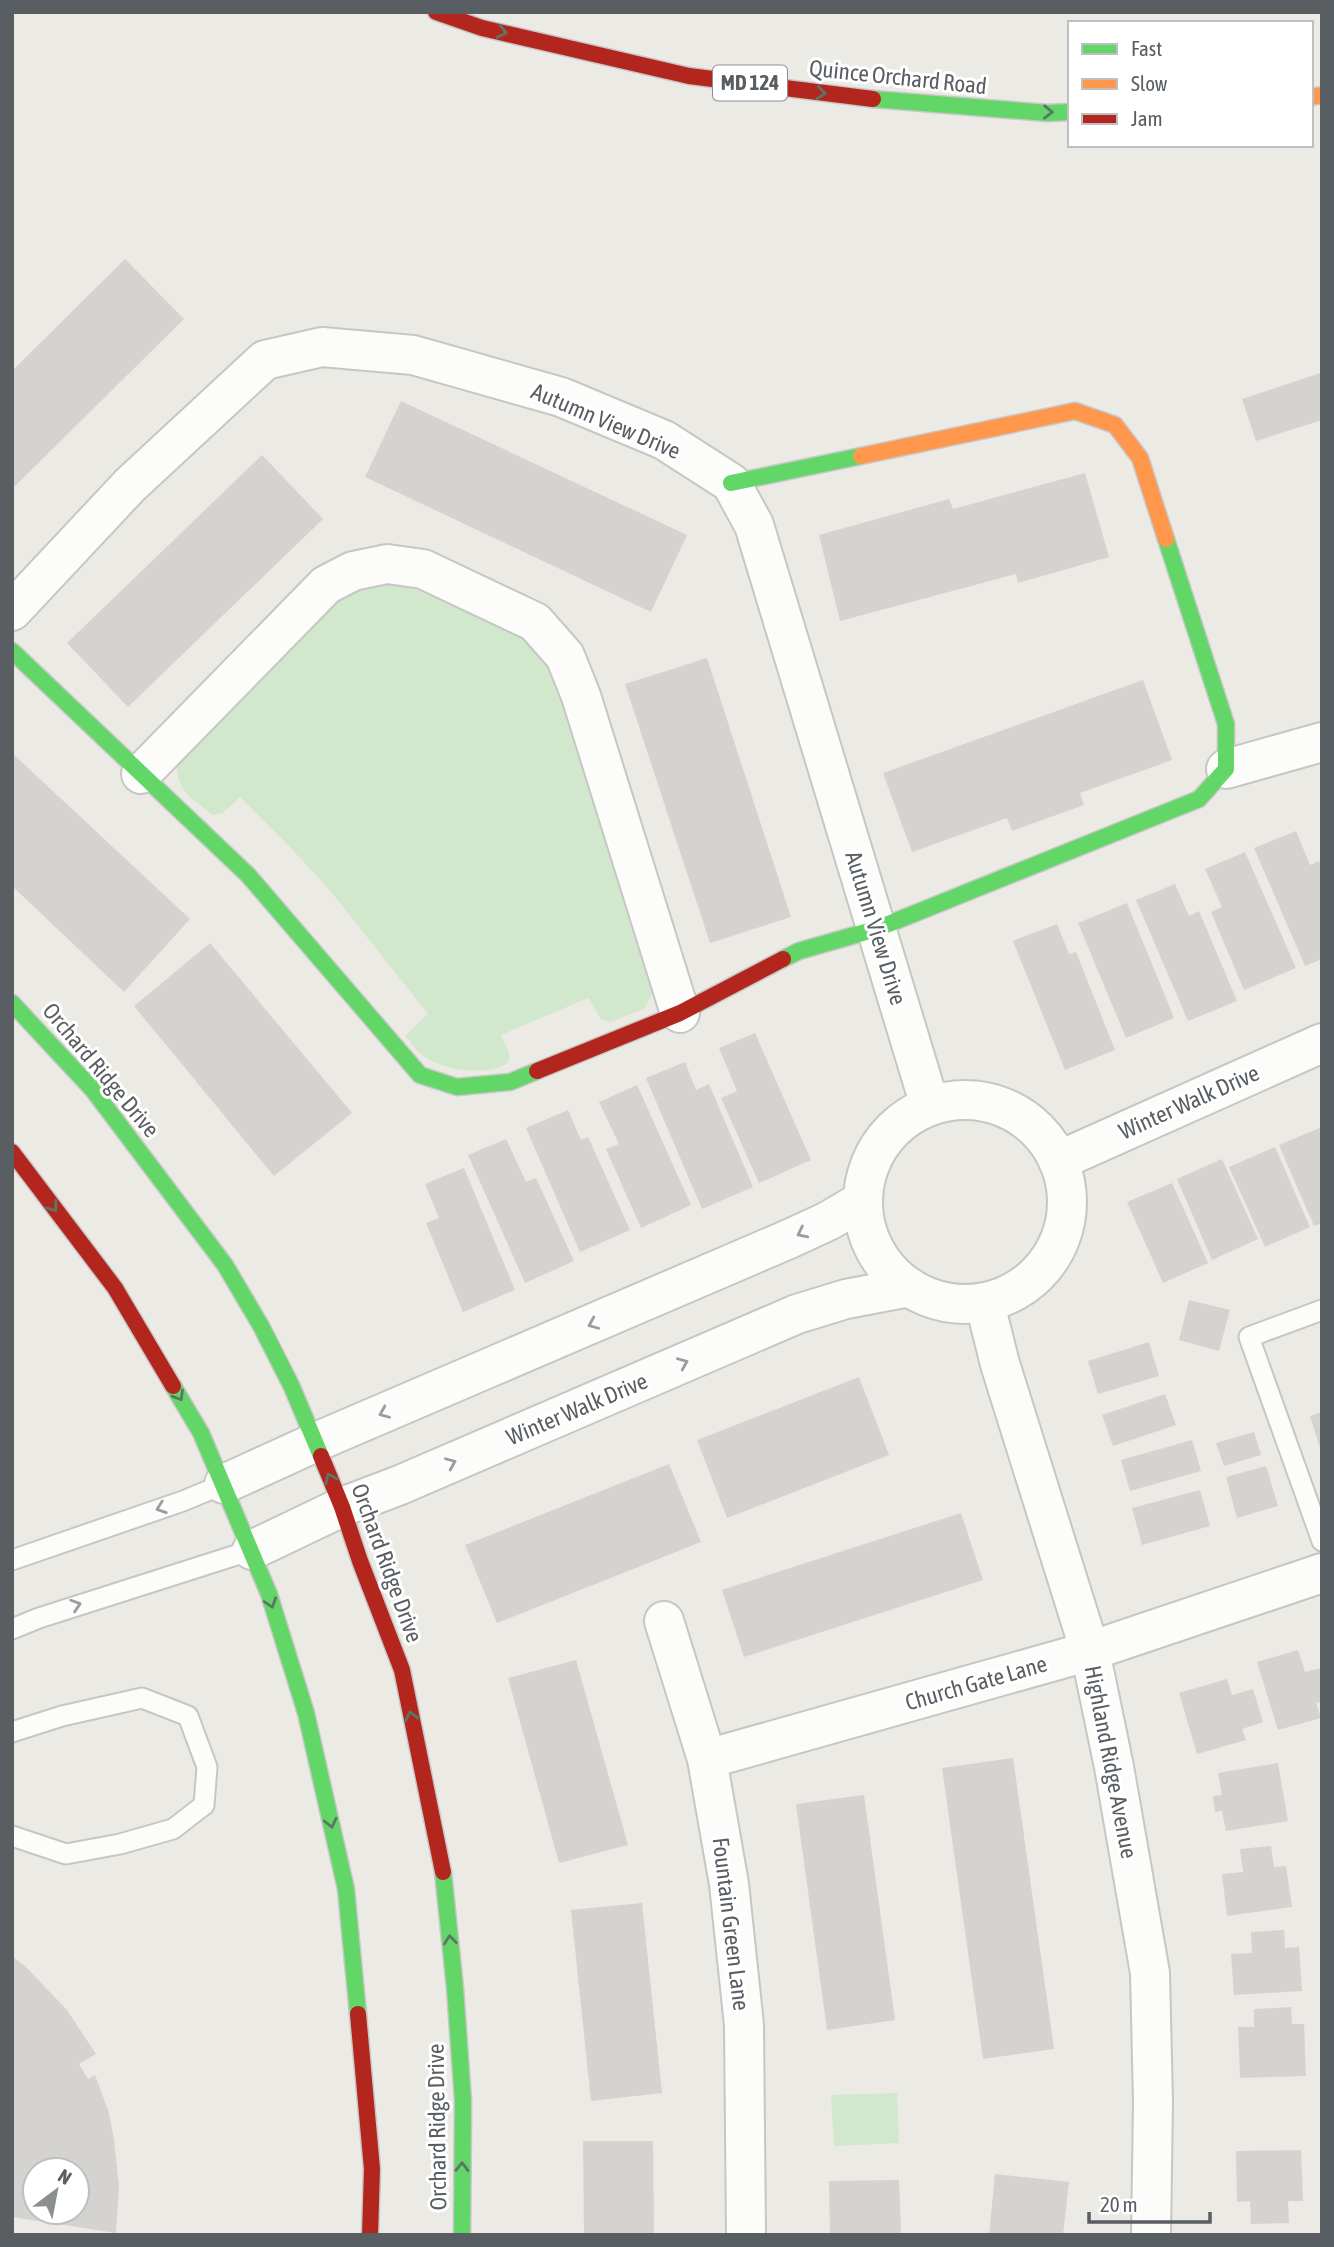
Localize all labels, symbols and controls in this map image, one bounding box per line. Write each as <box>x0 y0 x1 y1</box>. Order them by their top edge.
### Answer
legend <box>1068 21 1313 147</box>
one-way arrow <box>496 24 508 38</box>
text: Fast <box>1131 36 1162 60</box>
street label: Quince Orchard Road <box>808 55 988 99</box>
road number: MD 124 <box>713 66 787 100</box>
text: Slow <box>1131 71 1168 95</box>
one-way arrow <box>815 85 827 100</box>
one-way arrow <box>1042 105 1053 120</box>
text: Jam <box>1131 106 1163 130</box>
street label: Autumn View Drive <box>528 378 684 464</box>
street label: Autumn View Drive <box>840 848 912 1008</box>
street label: Orchard Ridge Drive <box>37 998 165 1142</box>
street label: Winter Walk Drive <box>1115 1059 1263 1145</box>
one-way arrow <box>45 1199 58 1212</box>
one-way arrow <box>797 1225 809 1239</box>
one-way arrow <box>588 1315 600 1329</box>
one-way arrow <box>676 1358 688 1372</box>
street label: Winter Walk Drive <box>503 1368 651 1450</box>
one-way arrow <box>171 1388 184 1401</box>
one-way arrow <box>379 1405 391 1419</box>
one-way arrow <box>444 1457 456 1471</box>
one-way arrow <box>325 1472 339 1484</box>
street label: Orchard Ridge Drive <box>346 1480 428 1646</box>
one-way arrow <box>155 1500 167 1514</box>
one-way arrow <box>263 1597 278 1609</box>
one-way arrow <box>70 1599 82 1614</box>
street label: Church Gate Lane <box>902 1650 1050 1716</box>
street label: Highland Ridge Avenue <box>1080 1663 1142 1861</box>
one-way arrow <box>405 1710 420 1722</box>
one-way arrow <box>323 1817 337 1829</box>
street label: Fountain Green Lane <box>707 1836 755 2012</box>
one-way arrow <box>443 1934 458 1945</box>
street label: Orchard Ridge Drive <box>423 2043 451 2211</box>
north arrow <box>21 2156 91 2226</box>
one-way arrow <box>455 2161 470 2172</box>
text: N <box>54 2164 76 2189</box>
scale bar <box>1089 2180 1210 2224</box>
text: 20 m <box>1100 2192 1138 2216</box>

